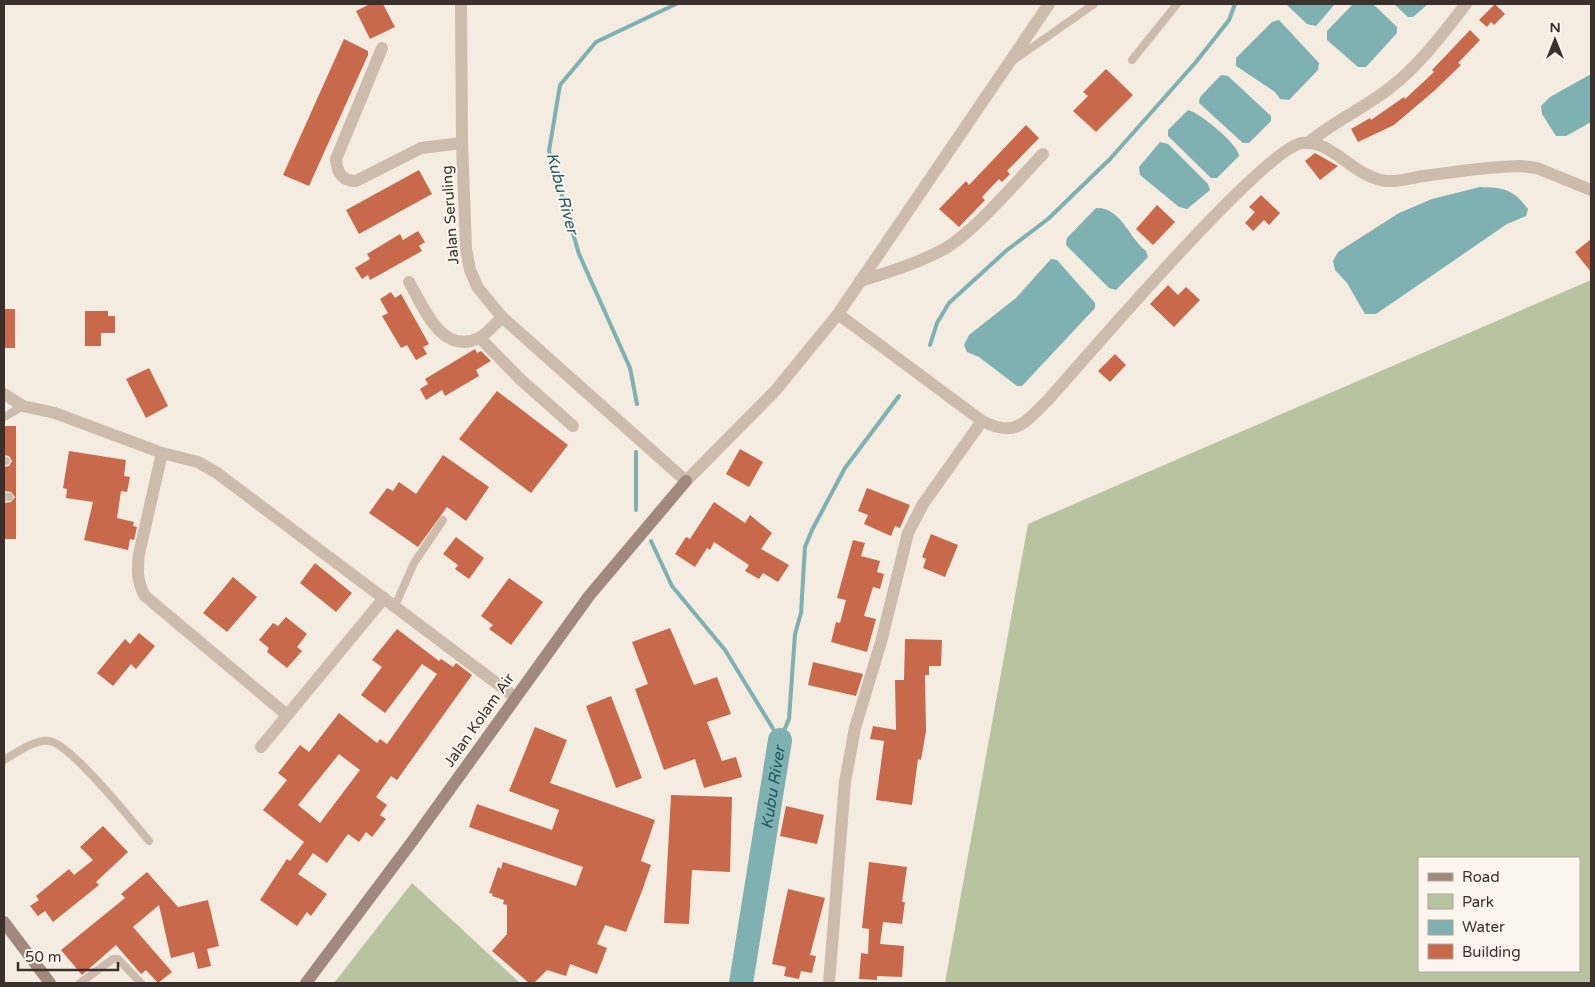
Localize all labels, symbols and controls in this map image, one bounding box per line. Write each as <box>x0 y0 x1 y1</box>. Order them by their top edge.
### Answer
north arrow <box>1530 15 1580 65</box>
text: N <box>1549 19 1561 36</box>
water label: Kubu River <box>542 150 583 238</box>
street label: Jalan Seruling <box>438 165 462 265</box>
street label: Jalan Kolam Air <box>440 670 518 770</box>
water label: Kubu River <box>757 743 790 830</box>
legend <box>1418 857 1580 972</box>
text: Road <box>1462 868 1500 886</box>
text: Park <box>1462 893 1494 911</box>
text: Water <box>1462 918 1505 936</box>
scale bar <box>18 940 118 972</box>
text: Building <box>1462 943 1521 961</box>
text: 50 m <box>25 948 62 966</box>

